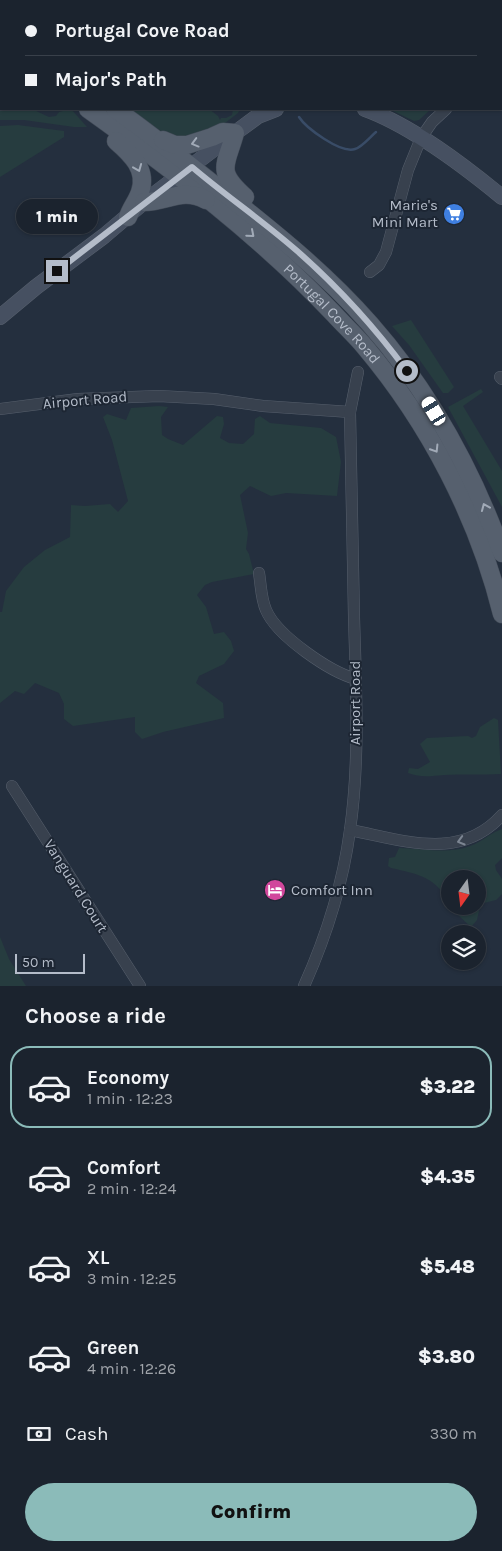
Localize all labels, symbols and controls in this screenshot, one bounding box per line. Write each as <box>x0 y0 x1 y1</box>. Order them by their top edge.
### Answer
text: Portugal Cove Road <box>55 20 230 42</box>
text: Major's Path <box>55 69 167 91</box>
one-way arrow <box>191 137 199 147</box>
one-way arrow <box>132 163 143 172</box>
place label: Marie's Mini Mart <box>372 196 438 231</box>
callout: 1 min <box>16 198 98 234</box>
supermarket icon: Marie's Mini Mart <box>442 202 466 226</box>
text: 1 min <box>36 207 78 226</box>
one-way arrow <box>245 228 254 237</box>
route end <box>46 260 68 282</box>
street label: Portugal Cove Road <box>280 260 384 367</box>
route start <box>396 360 418 382</box>
street label: Airport Road <box>42 387 128 413</box>
car <box>419 394 448 428</box>
one-way arrow <box>429 444 439 453</box>
one-way arrow <box>480 503 491 512</box>
street label: Airport Road <box>346 661 364 745</box>
one-way arrow <box>458 835 466 845</box>
street label: Vanguard Court <box>40 836 112 936</box>
north arrow <box>441 870 486 915</box>
map controls <box>441 870 486 970</box>
hotel icon: Comfort Inn <box>263 878 287 902</box>
place label: Comfort Inn <box>291 881 373 899</box>
button: layers <box>441 925 486 970</box>
scale bar <box>15 951 85 974</box>
text: 50 m <box>22 954 55 971</box>
text: Choose a ride <box>25 1003 166 1029</box>
icon: car <box>27 1065 72 1110</box>
text: Economy <box>87 1067 169 1089</box>
text: $3.22 <box>419 1076 475 1098</box>
text: 1 min · 12:23 <box>87 1089 173 1108</box>
icon: car <box>27 1155 72 1200</box>
text: Comfort <box>87 1157 161 1179</box>
text: $4.35 <box>420 1166 475 1188</box>
text: 2 min · 12:24 <box>87 1179 176 1198</box>
icon: car <box>27 1245 72 1290</box>
text: XL <box>87 1247 109 1269</box>
text: $5.48 <box>420 1256 475 1278</box>
text: 3 min · 12:25 <box>87 1269 177 1288</box>
icon: car <box>27 1335 72 1380</box>
text: Green <box>87 1337 139 1359</box>
text: $3.80 <box>418 1346 475 1368</box>
text: 4 min · 12:26 <box>87 1359 176 1378</box>
icon: cash <box>25 1420 53 1448</box>
text: Cash <box>65 1423 109 1445</box>
text: 330 m <box>430 1424 477 1443</box>
button: Confirm <box>25 1483 477 1541</box>

